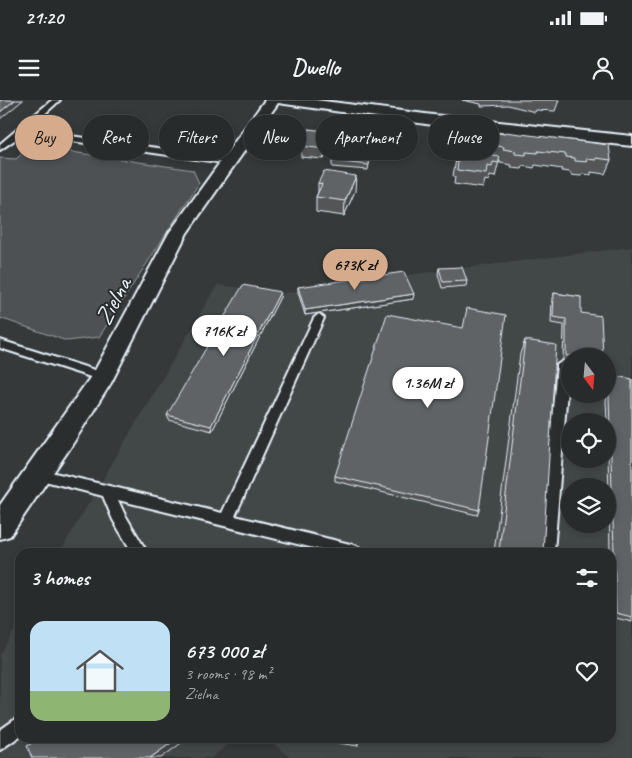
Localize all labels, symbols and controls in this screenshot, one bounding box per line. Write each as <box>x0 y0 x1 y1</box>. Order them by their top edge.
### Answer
text: 21:20 <box>25 6 63 30</box>
icon: menu <box>15 54 43 82</box>
text: Dwello <box>292 54 340 82</box>
icon: person <box>589 54 617 82</box>
chip: Buy <box>15 115 73 160</box>
chip: Rent <box>83 115 149 160</box>
chip: Filters <box>159 115 234 160</box>
chip: New <box>244 115 306 160</box>
chip: Apartment <box>316 115 418 160</box>
chip: House <box>428 115 499 160</box>
pin: 673K zł <box>309 248 401 291</box>
text: 673K zł <box>334 255 376 275</box>
street label: Zielna <box>88 270 139 330</box>
pin: 716K zł <box>178 314 270 357</box>
text: 716K zł <box>203 321 245 341</box>
north arrow <box>561 348 616 402</box>
map controls <box>561 348 616 533</box>
pin: 1.36M zł <box>376 366 480 409</box>
text: 1.36M zł <box>403 373 453 393</box>
button: locate <box>561 413 616 468</box>
button: layers <box>561 478 616 533</box>
icon: filters <box>573 564 601 592</box>
text: 3 homes <box>30 565 89 591</box>
text: 673 000 zł <box>185 638 264 664</box>
icon: home <box>70 641 130 701</box>
icon: heart <box>573 657 601 685</box>
text: 3 rooms · 98 m² <box>185 664 271 684</box>
text: Zielna <box>185 684 218 704</box>

